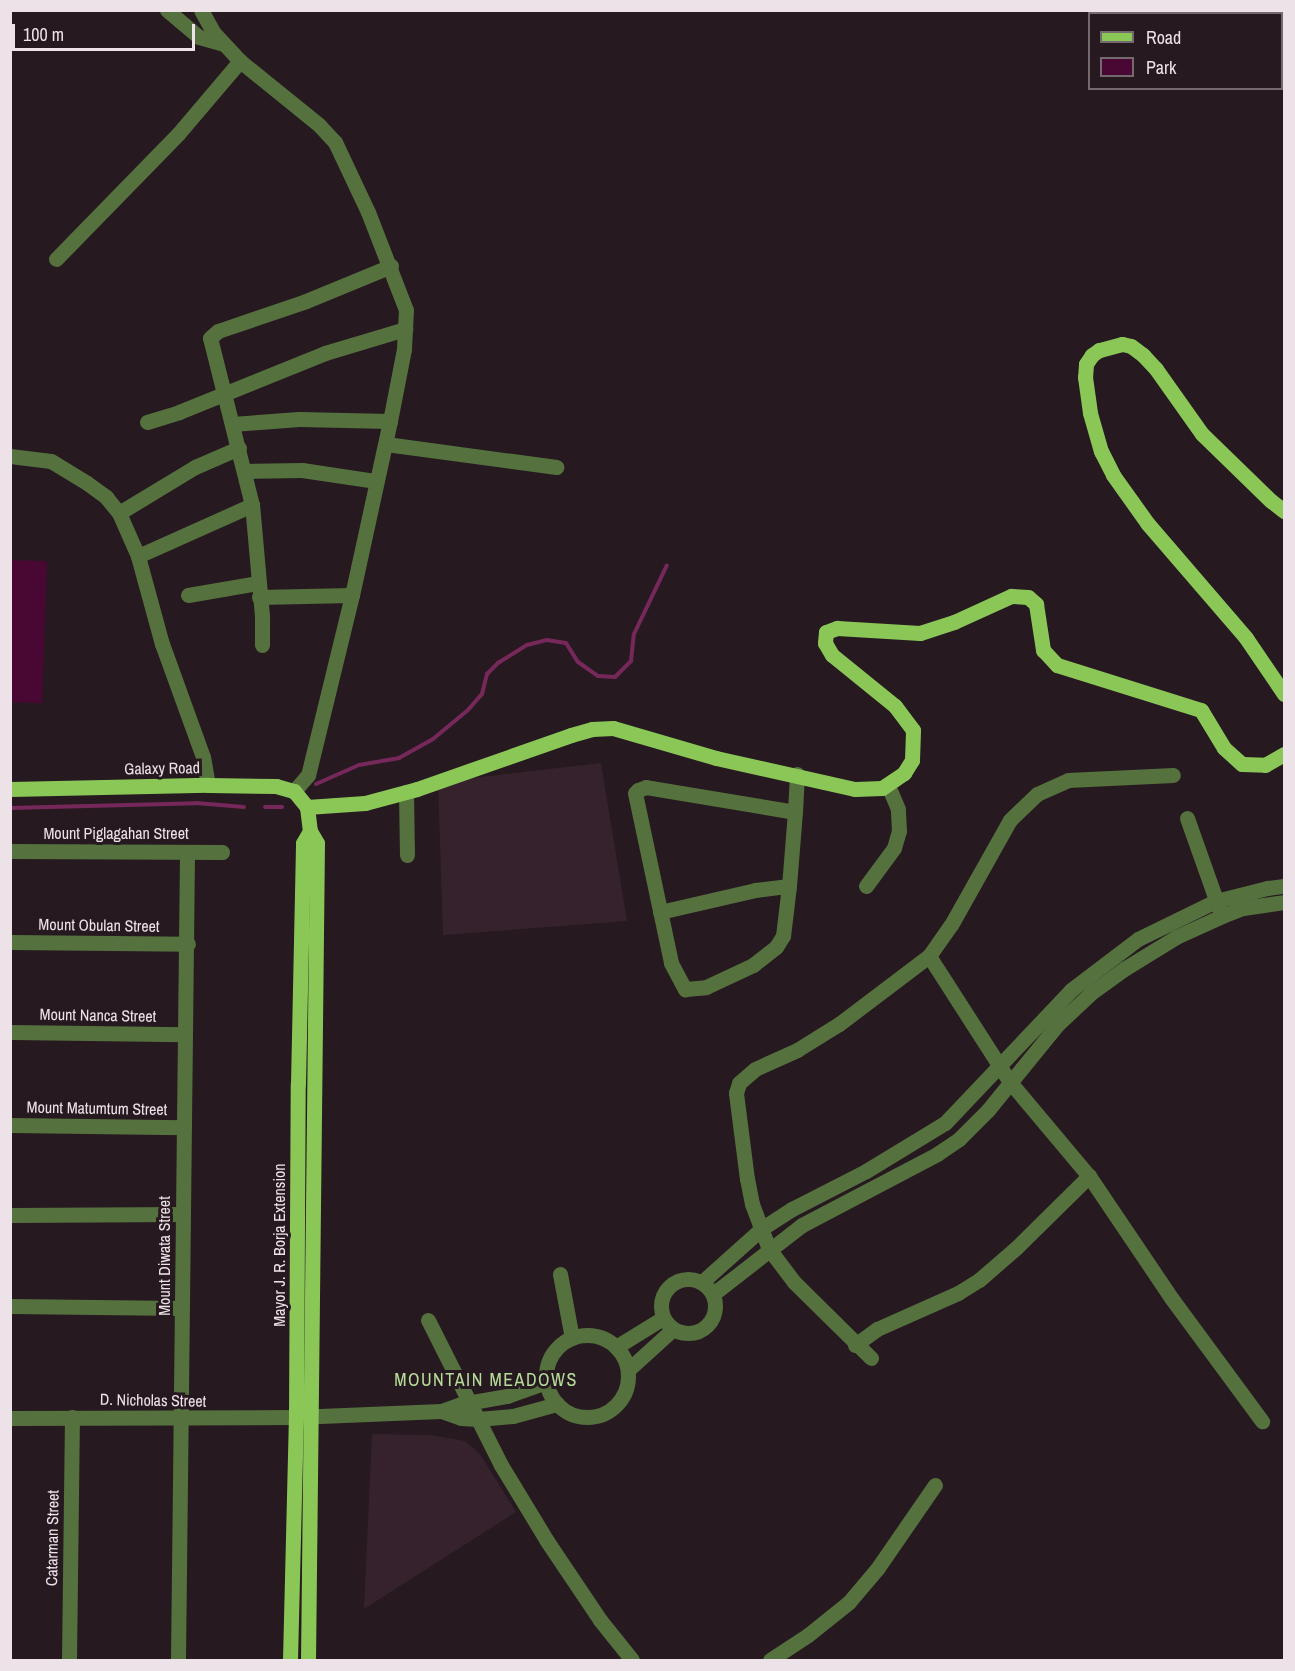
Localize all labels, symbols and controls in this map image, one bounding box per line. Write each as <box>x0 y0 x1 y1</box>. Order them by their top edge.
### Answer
scale bar <box>15 12 198 50</box>
legend <box>1088 12 1283 90</box>
text: 100 m <box>23 22 64 47</box>
text: Road <box>1146 25 1181 50</box>
text: Park <box>1146 55 1176 80</box>
street label: Galaxy Road <box>124 758 200 778</box>
street label: Mount Piglagahan Street <box>43 823 189 843</box>
street label: Mount Obulan Street <box>38 914 160 936</box>
street label: Mount Nanca Street <box>39 1004 157 1026</box>
street label: Mount Matumtum Street <box>26 1097 168 1119</box>
street label: Mayor J. R. Borja Extension <box>269 1163 289 1327</box>
street label: Mount Diwata Street <box>154 1196 174 1316</box>
district label: MOUNTAIN MEADOWS <box>394 1369 578 1391</box>
street label: D. Nicholas Street <box>100 1389 206 1411</box>
street label: Catarman Street <box>42 1490 62 1586</box>

